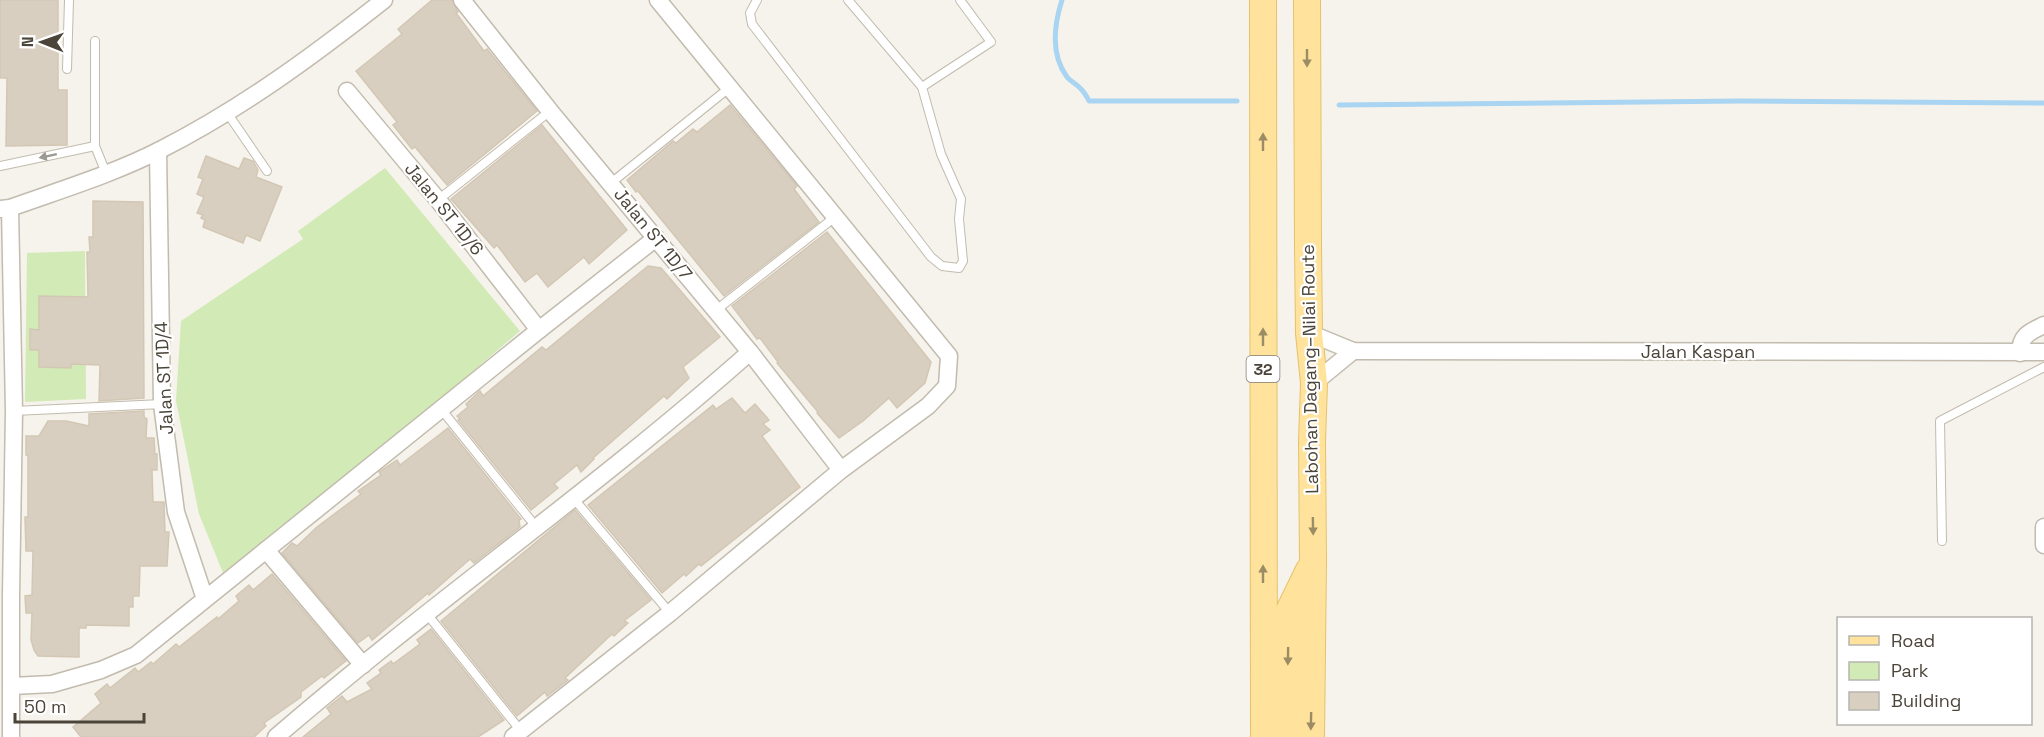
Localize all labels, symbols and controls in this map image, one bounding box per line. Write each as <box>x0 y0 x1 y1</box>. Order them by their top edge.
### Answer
north arrow <box>12 12 72 72</box>
text: N <box>17 36 38 47</box>
one-way arrow <box>1302 49 1312 68</box>
one-way arrow <box>1258 132 1268 151</box>
one-way arrow <box>38 152 57 161</box>
street label: Jalan ST 1D/6 <box>400 158 489 260</box>
street label: Jalan ST 1D/7 <box>609 183 698 284</box>
street label: Labohan Dagang–Nilai Route <box>1296 244 1323 494</box>
street label: Jalan ST 1D/4 <box>149 321 178 435</box>
one-way arrow <box>1258 327 1268 346</box>
street label: Jalan Kaspan <box>1641 340 1755 363</box>
road number: 32 <box>1246 356 1280 382</box>
one-way arrow <box>1308 516 1318 535</box>
one-way arrow <box>1258 564 1268 583</box>
legend <box>1837 617 2032 725</box>
text: Road <box>1891 629 1935 652</box>
one-way arrow <box>1284 647 1293 666</box>
text: Park <box>1891 659 1929 682</box>
scale bar <box>15 686 144 724</box>
text: Building <box>1891 689 1961 712</box>
text: 50 m <box>24 695 66 718</box>
one-way arrow <box>1306 711 1316 730</box>

